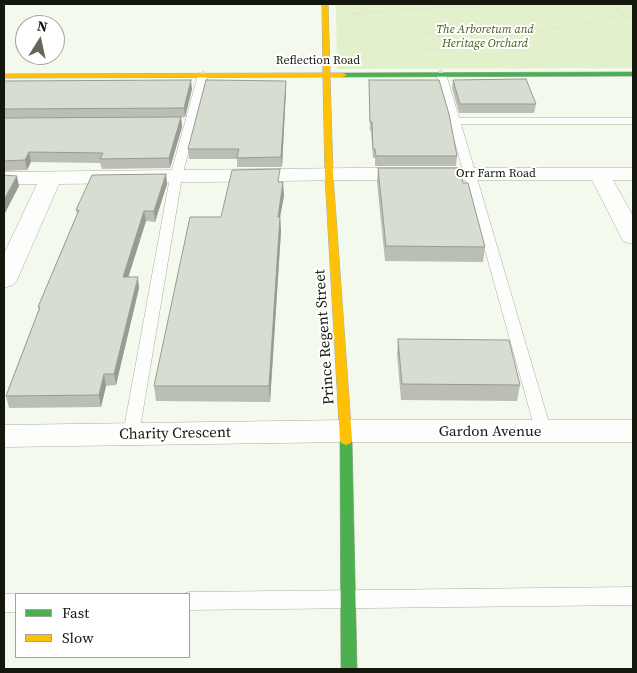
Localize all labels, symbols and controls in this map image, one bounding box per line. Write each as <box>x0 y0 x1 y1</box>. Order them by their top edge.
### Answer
north arrow <box>15 15 65 65</box>
text: N <box>36 15 49 37</box>
park label: The Arboretum and Heritage Orchard <box>436 23 534 51</box>
street label: Reflection Road <box>276 54 360 68</box>
street label: Orr Farm Road <box>456 167 536 181</box>
street label: Prince Regent Street <box>311 269 339 405</box>
street label: Gardon Avenue <box>439 423 541 441</box>
street label: Charity Crescent <box>119 424 231 444</box>
legend <box>15 593 190 658</box>
text: Fast <box>62 602 89 623</box>
text: Slow <box>62 627 94 648</box>

